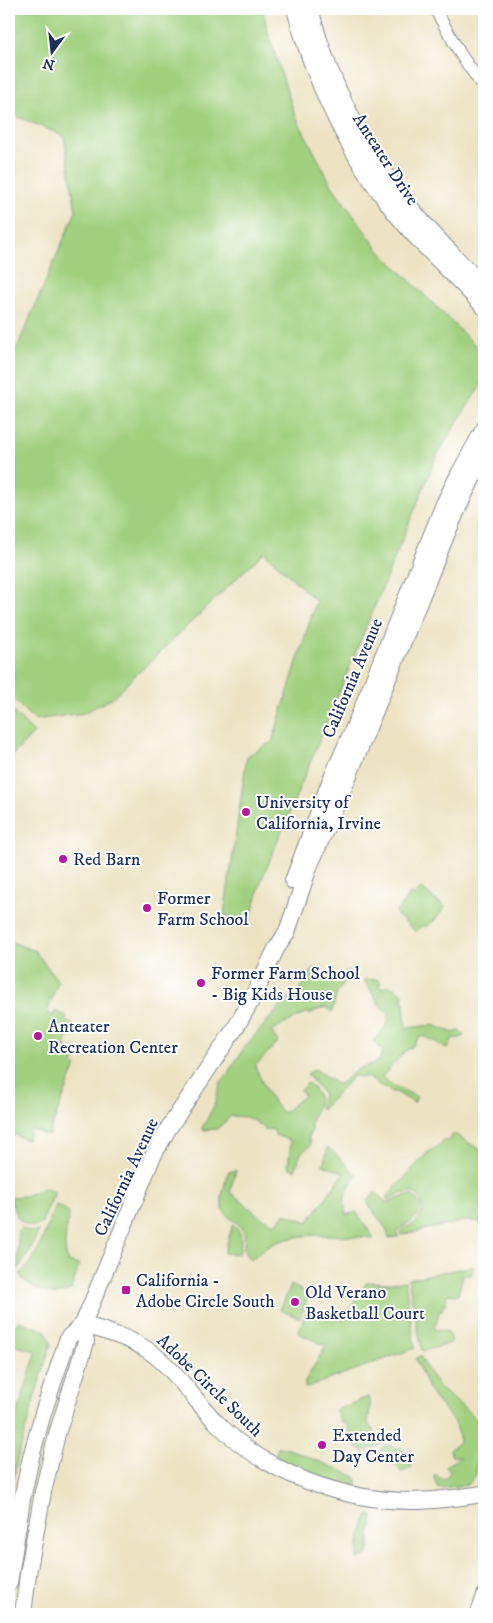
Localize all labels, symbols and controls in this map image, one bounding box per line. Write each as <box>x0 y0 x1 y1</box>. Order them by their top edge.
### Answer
north arrow <box>28 28 78 78</box>
text: N <box>41 53 57 74</box>
street label: Anteater Drive <box>347 109 423 210</box>
street label: California Avenue <box>318 615 388 742</box>
place label: University of California, Irvine <box>256 792 381 835</box>
marker: University of California, Irvine <box>240 806 252 818</box>
place label: Red Barn <box>73 849 141 871</box>
marker: Red Barn <box>57 853 69 865</box>
place label: Former Farm School <box>157 888 249 931</box>
marker: Former Farm School <box>141 902 153 914</box>
place label: Former Farm School - Big Kids House <box>211 963 361 1006</box>
marker: Former Farm School - Big Kids House <box>195 977 207 989</box>
place label: Anteater Recreation Center <box>48 1016 178 1059</box>
marker: Anteater Recreation Center <box>32 1030 44 1042</box>
street label: California Avenue <box>90 1115 164 1240</box>
place label: California - Adobe Circle South <box>136 1270 275 1313</box>
place label: Old Verano Basketball Court <box>305 1282 425 1325</box>
marker: California - Adobe Circle South <box>120 1284 132 1296</box>
marker: Old Verano Basketball Court <box>289 1296 301 1308</box>
street label: Adobe Circle South <box>152 1330 267 1442</box>
place label: Extended Day Center <box>332 1425 414 1468</box>
marker: Extended Day Center <box>316 1439 328 1451</box>

